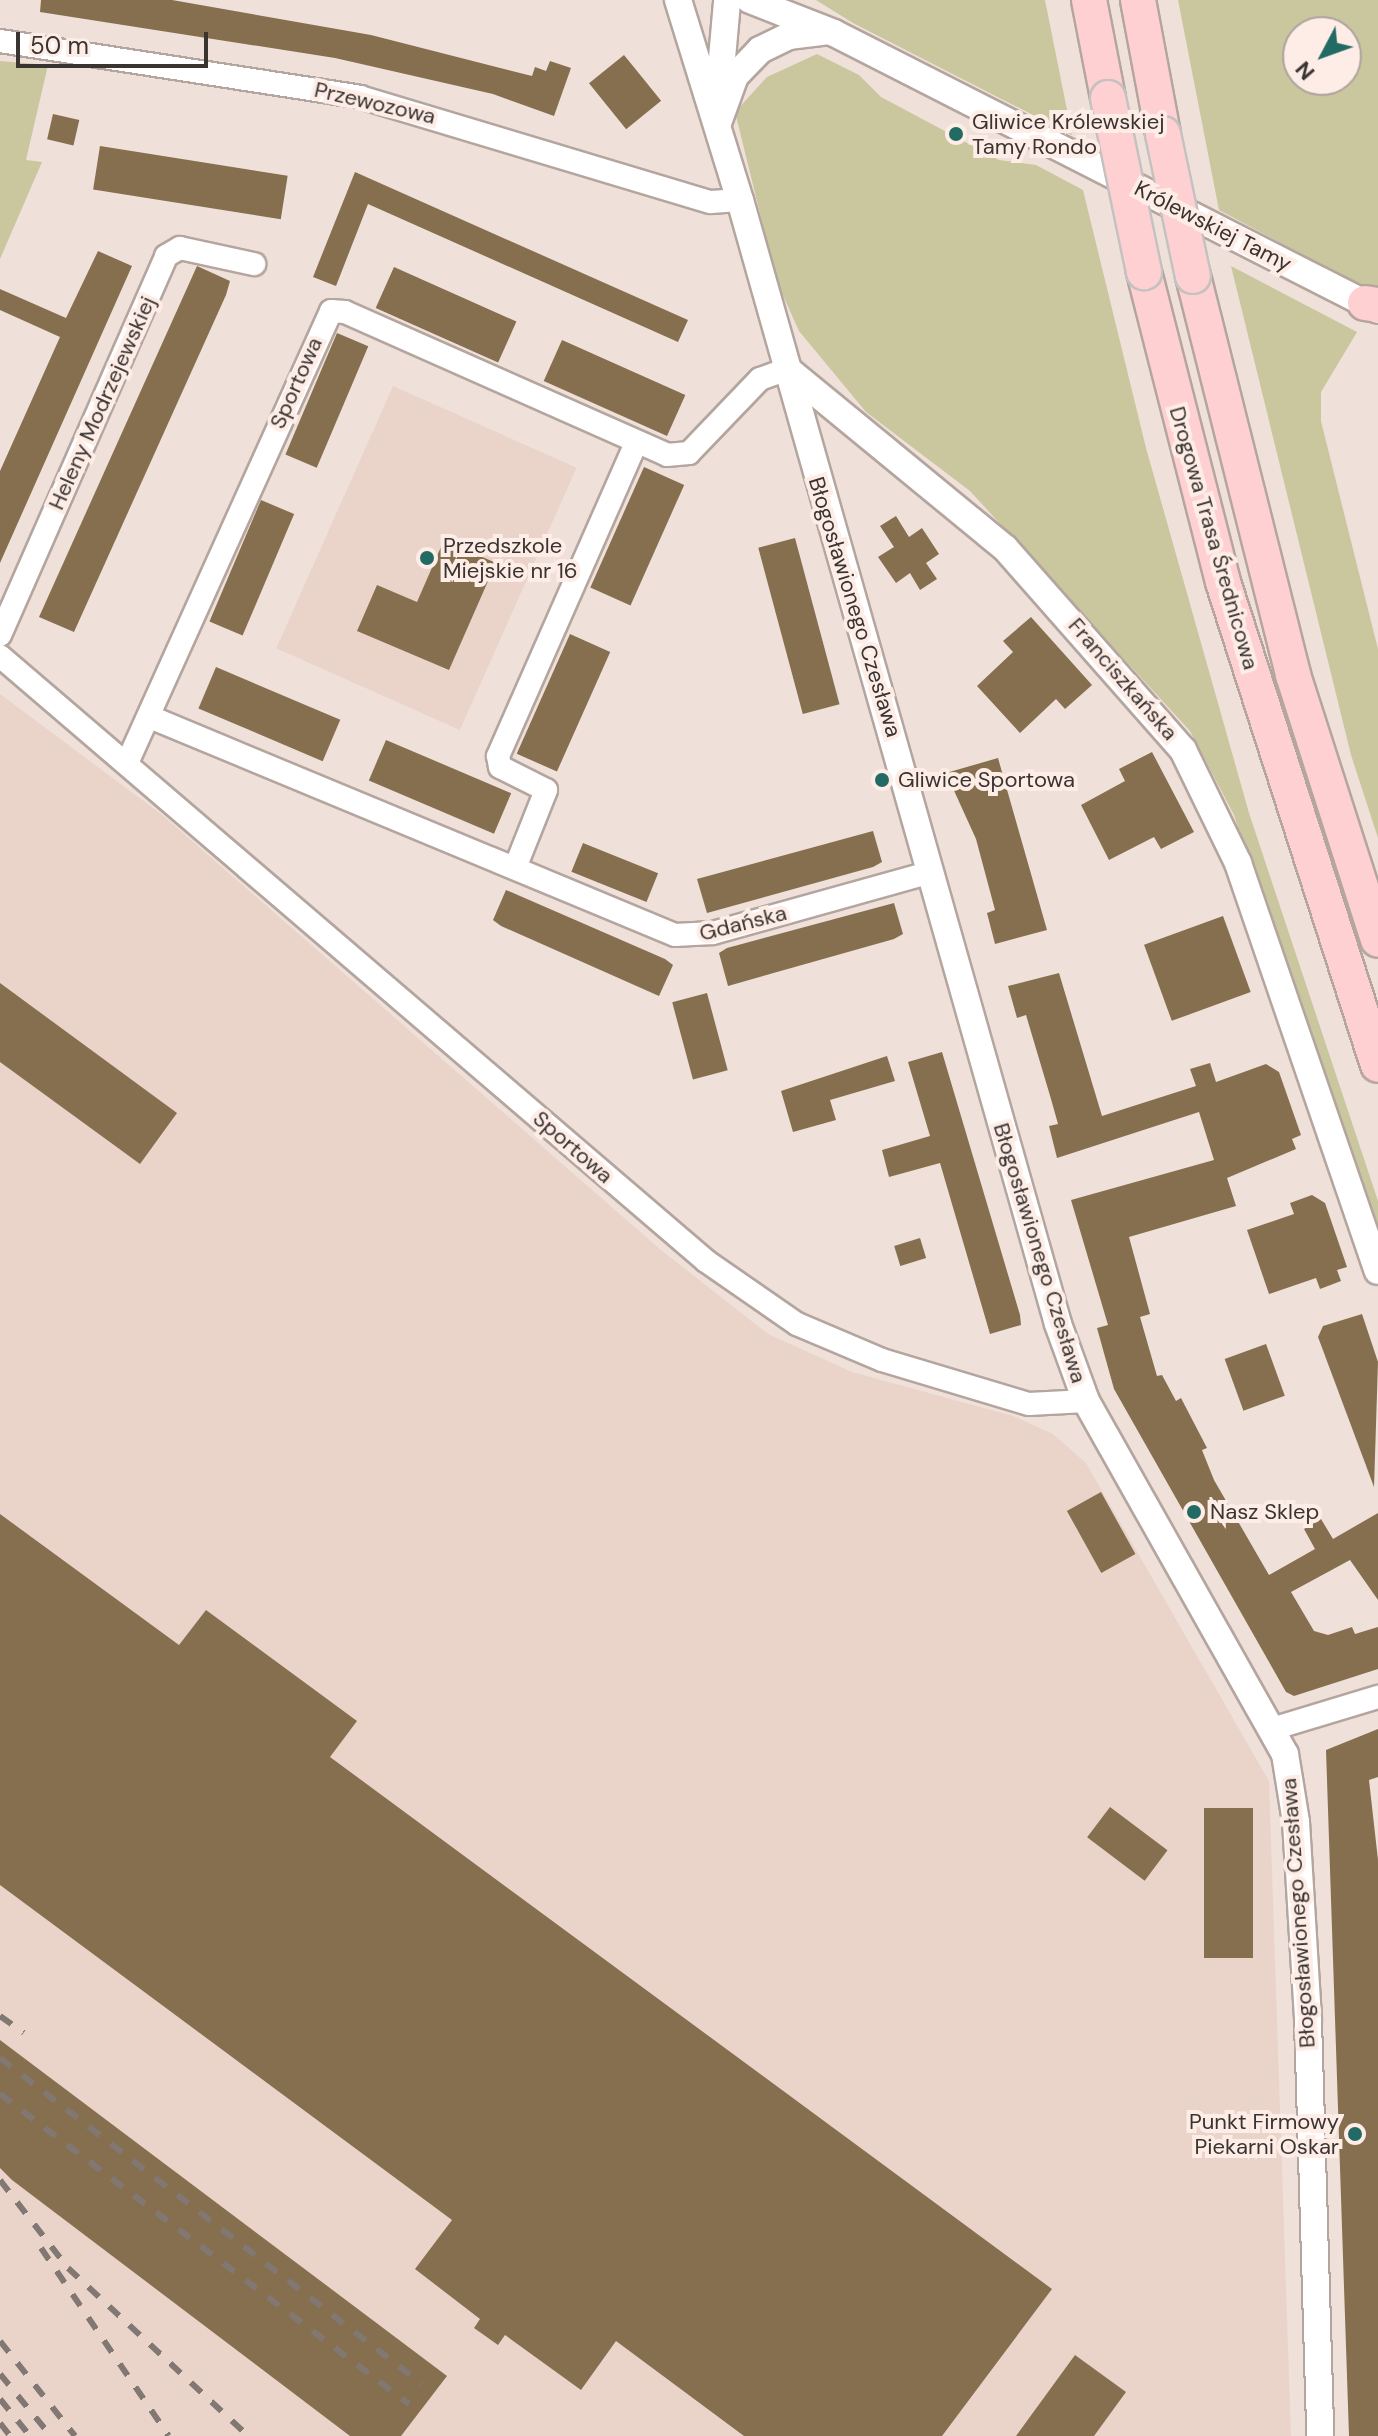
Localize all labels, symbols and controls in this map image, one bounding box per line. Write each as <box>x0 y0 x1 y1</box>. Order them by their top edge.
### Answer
scale bar <box>20 16 212 66</box>
north arrow <box>1282 16 1362 96</box>
text: 50 m <box>30 30 89 61</box>
text: N <box>1289 55 1321 86</box>
street label: Przewozowa <box>312 76 438 130</box>
place label: Gliwice Królewskiej Tamy Rondo <box>972 108 1164 160</box>
marker: Gliwice Królewskiej Tamy Rondo <box>947 125 965 143</box>
street label: Królewskiej Tamy <box>1130 175 1296 277</box>
street label: Heleny Modrzejewskiej <box>43 292 161 514</box>
street label: Sportowa <box>264 333 328 433</box>
street label: Drogowa Trasa Średnicowa <box>1164 403 1264 673</box>
street label: Błogosławionego Czesława <box>803 474 907 740</box>
place label: Przedszkole Miejskie nr 16 <box>443 532 578 584</box>
marker: Przedszkole Miejskie nr 16 <box>418 549 436 567</box>
street label: Franciszkańska <box>1063 613 1183 745</box>
place label: Gliwice Sportowa <box>898 767 1075 793</box>
marker: Gliwice Sportowa <box>873 771 891 789</box>
street label: Gdańska <box>697 899 789 947</box>
street label: Sportowa <box>528 1105 618 1189</box>
street label: Błogosławionego Czesława <box>988 1120 1092 1386</box>
place label: Nasz Sklep <box>1210 1499 1319 1525</box>
marker: Nasz Sklep <box>1185 1503 1203 1521</box>
street label: Błogosławionego Czesława <box>1275 1777 1321 2049</box>
place label: Punkt Firmowy Piekarni Oskar <box>1189 2108 1339 2160</box>
marker: Punkt Firmowy Piekarni Oskar <box>1346 2125 1364 2143</box>

